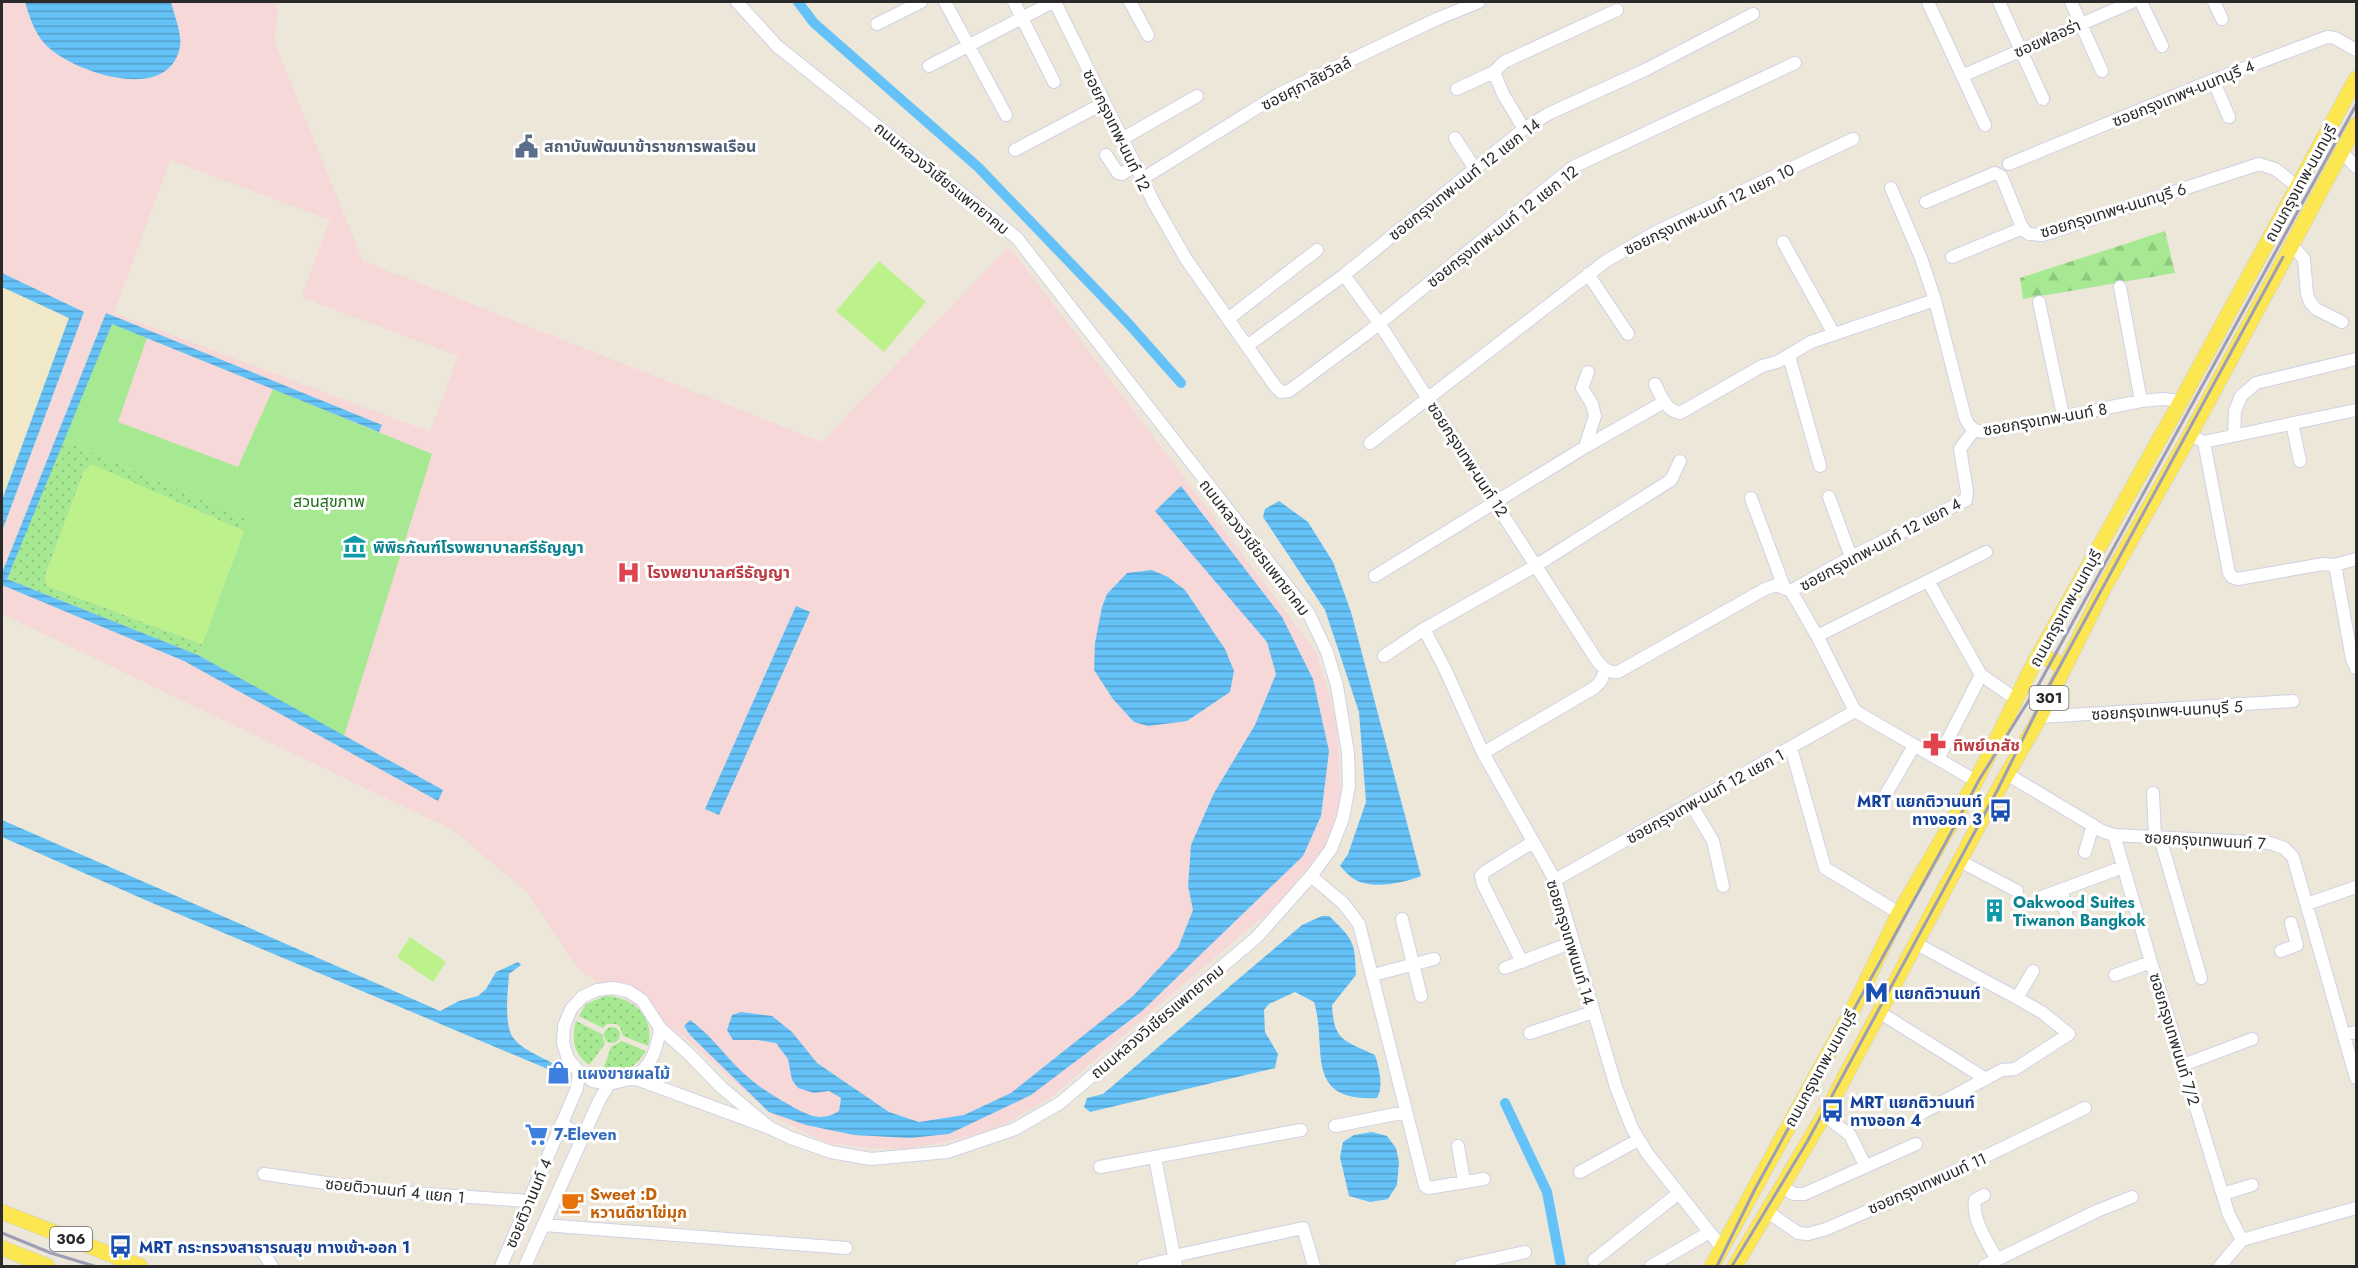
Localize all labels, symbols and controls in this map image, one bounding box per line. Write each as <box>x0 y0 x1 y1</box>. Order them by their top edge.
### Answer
street label: ซอยฟลอร่า <box>2010 13 2084 63</box>
street label: ซอยศุภาลัยวิลล์ <box>1257 51 1355 116</box>
street label: ซอยกรุงเทพฯ-นนทบุรี 4 <box>2109 54 2258 133</box>
street label: ซอยกรุงเทพ-นนท์ 12 <box>1077 65 1156 195</box>
street label: ซอยกรุงเทพ-นนท์ 12 แยก 14 <box>1384 113 1545 246</box>
street label: ถนนหลวงวิเชียรแพทยาคม <box>869 117 1014 240</box>
street label: ถนนกรุงเทพ-นนทบุรี <box>2259 120 2342 246</box>
public building icon: สถาบันพัฒนาข้าราชการพลเรือน <box>513 133 539 159</box>
place label: สถาบันพัฒนาข้าราชการพลเรือน <box>544 135 756 158</box>
street label: ซอยกรุงเทพ-นนท์ 12 แยก 10 <box>1620 158 1798 261</box>
street label: ซอยกรุงเทพ-นนท์ 12 แยก 12 <box>1422 160 1583 293</box>
street label: ซอยกรุงเทพฯ-นนทบุรี 6 <box>2037 177 2189 244</box>
street label: ซอยกรุงเทพ-นนท์ 12 <box>1422 397 1513 521</box>
street label: ซอยกรุงเทพ-นนท์ 8 <box>1981 397 2109 442</box>
street label: ถนนหลวงวิเชียรแพทยาคม <box>1194 474 1315 621</box>
park label: สวนสุขภาพ <box>293 490 365 513</box>
street label: ซอยกรุงเทพ-นนท์ 12 แยก 4 <box>1796 492 1965 597</box>
museum icon: พิพิธภัณฑ์โรงพยาบาลศรีธัญญา <box>342 534 368 560</box>
place label: พิพิธภัณฑ์โรงพยาบาลศรีธัญญา <box>373 536 584 559</box>
street label: ถนนกรุงเทพ-นนทบุรี <box>2024 545 2107 671</box>
hospital icon: โรงพยาบาลศรีธัญญา <box>616 559 642 585</box>
place label: โรงพยาบาลศรีธัญญา <box>647 561 790 584</box>
road number: 301 <box>2030 686 2068 710</box>
street label: ซอยกรุงเทพฯ-นนทบุรี 5 <box>2091 695 2243 726</box>
pharmacy icon: ทิพย์เภสัช <box>1922 732 1948 758</box>
place label: ทิพย์เภสัช <box>1953 734 2020 757</box>
street label: ซอยกรุงเทพ-นนท์ 12 แยก 1 <box>1622 743 1788 850</box>
place label: MRT แยกติวานนท์ ทางออก 3 <box>1857 790 1982 831</box>
bus stop icon: MRT แยกติวานนท์ ทางออก 3 <box>1987 797 2013 823</box>
street label: ซอยกรุงเทพนนท์ 7 <box>2144 826 2267 855</box>
street label: ซอยกรุงเทพนนท์ 14 <box>1541 877 1601 1008</box>
place label: Oakwood Suites Tiwanon Bangkok <box>2013 891 2146 932</box>
building icon: Oakwood Suites Tiwanon Bangkok <box>1982 898 2008 924</box>
street label: ถนนหลวงวิเชียรแพทยาคม <box>1086 959 1229 1084</box>
street label: ซอยกรุงเทพนนท์ 7/2 <box>2143 970 2206 1108</box>
metro station icon: แยกติวานนท์ <box>1863 980 1889 1006</box>
place label: แยกติวานนท์ <box>1894 982 1981 1005</box>
street label: ถนนกรุงเทพ-นนทบุรี <box>1779 1005 1862 1131</box>
shop icon: แผงขายผลไม้ <box>546 1060 572 1086</box>
place label: แผงขายผลไม้ <box>577 1062 670 1085</box>
place label: MRT แยกติวานนท์ ทางออก 4 <box>1850 1091 1975 1132</box>
bus stop icon: MRT แยกติวานนท์ ทางออก 4 <box>1819 1098 1845 1124</box>
supermarket icon: 7-Eleven <box>523 1121 549 1147</box>
place label: 7-Eleven <box>554 1123 617 1146</box>
street label: ซอยกรุงเทพนนท์ 11 <box>1864 1147 1990 1220</box>
street label: ซอยติวานนท์ 4 <box>499 1155 558 1252</box>
street label: ซอยติวานนท์ 4 แยก 1 <box>324 1172 466 1209</box>
place label: Sweet :D หวานดีชาไข่มุก <box>590 1183 687 1224</box>
cafe icon: Sweet :D หวานดีชาไข่มุก <box>559 1190 585 1216</box>
road number: 306 <box>50 1227 92 1251</box>
bus stop icon: MRT กระทรวงสาธารณสุข ทางเข้า-ออก 1 <box>108 1234 134 1260</box>
place label: MRT กระทรวงสาธารณสุข ทางเข้า-ออก 1 <box>139 1236 410 1259</box>

